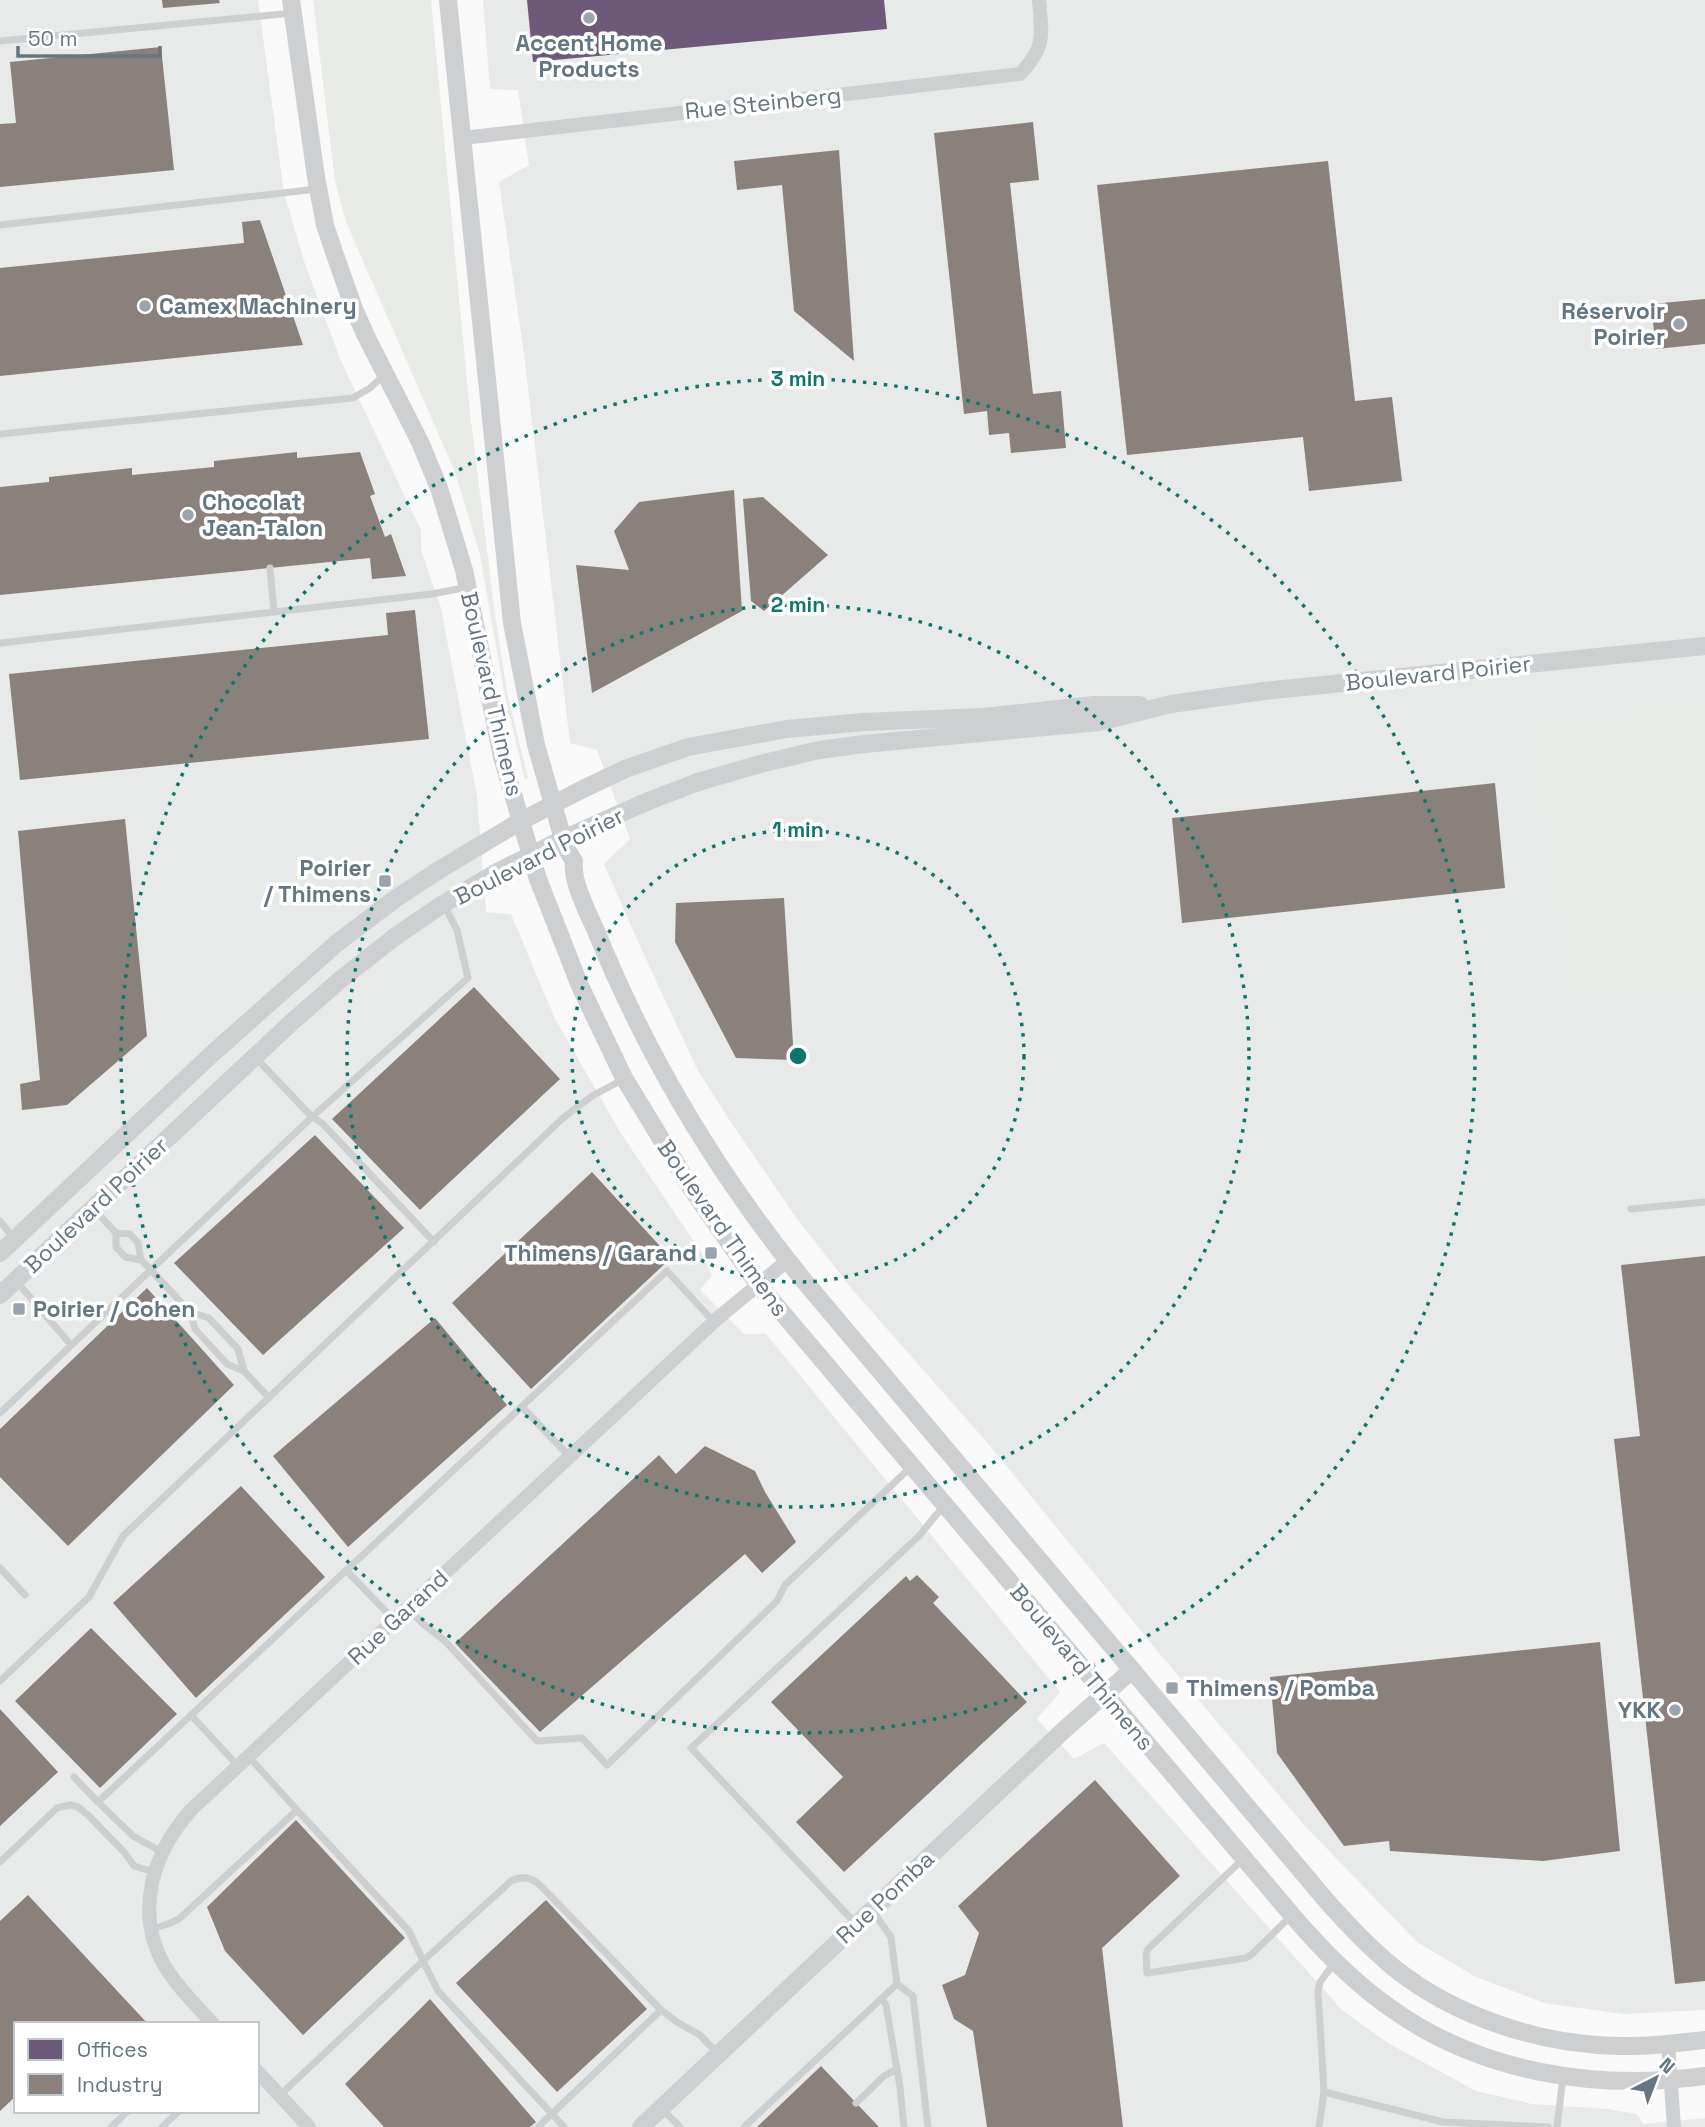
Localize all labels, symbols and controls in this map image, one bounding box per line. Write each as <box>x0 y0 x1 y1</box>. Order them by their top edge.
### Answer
marker: Accent Home Products <box>581 10 597 26</box>
scale bar <box>18 14 159 58</box>
text: 50 m <box>28 25 78 52</box>
place label: Accent Home Products <box>515 28 663 84</box>
street label: Rue Steinberg <box>683 80 843 126</box>
place label: Camex Machinery <box>159 291 357 321</box>
place label: Réservoir Poirier <box>1561 296 1665 352</box>
marker: Camex Machinery <box>137 298 153 314</box>
marker: Réservoir Poirier <box>1671 316 1687 332</box>
text: 3 min <box>771 365 825 392</box>
place label: Chocolat Jean-Talon <box>202 487 323 543</box>
marker: Chocolat Jean-Talon <box>180 507 196 523</box>
street label: Boulevard Thimens <box>454 589 530 799</box>
text: 2 min <box>771 591 825 618</box>
street label: Boulevard Poirier <box>1344 648 1532 698</box>
street label: Boulevard Poirier <box>449 800 629 912</box>
text: 1 min <box>772 816 824 843</box>
place label: Poirier / Thimens <box>263 853 371 909</box>
marker: Poirier / Thimens <box>377 873 393 889</box>
centre of rings <box>786 1044 810 1068</box>
street label: Boulevard Poirier <box>18 1130 174 1280</box>
street label: Boulevard Thimens <box>651 1134 795 1322</box>
place label: Thimens / Garand <box>504 1238 697 1268</box>
marker: Thimens / Garand <box>703 1245 719 1261</box>
place label: Poirier / Cohen <box>33 1294 196 1324</box>
marker: Poirier / Cohen <box>11 1301 27 1317</box>
street label: Rue Garand <box>341 1563 455 1671</box>
street label: Boulevard Thimens <box>1003 1577 1161 1757</box>
place label: Thimens / Pomba <box>1186 1673 1375 1703</box>
marker: Thimens / Pomba <box>1164 1680 1180 1696</box>
place label: YKK <box>1618 1695 1662 1725</box>
marker: YKK <box>1667 1702 1683 1718</box>
street label: Rue Pomba <box>830 1844 940 1950</box>
legend <box>14 2022 259 2113</box>
text: Offices <box>77 2036 148 2063</box>
north arrow <box>1621 2043 1691 2113</box>
text: N <box>1654 2052 1680 2079</box>
text: Industry <box>77 2071 163 2098</box>

